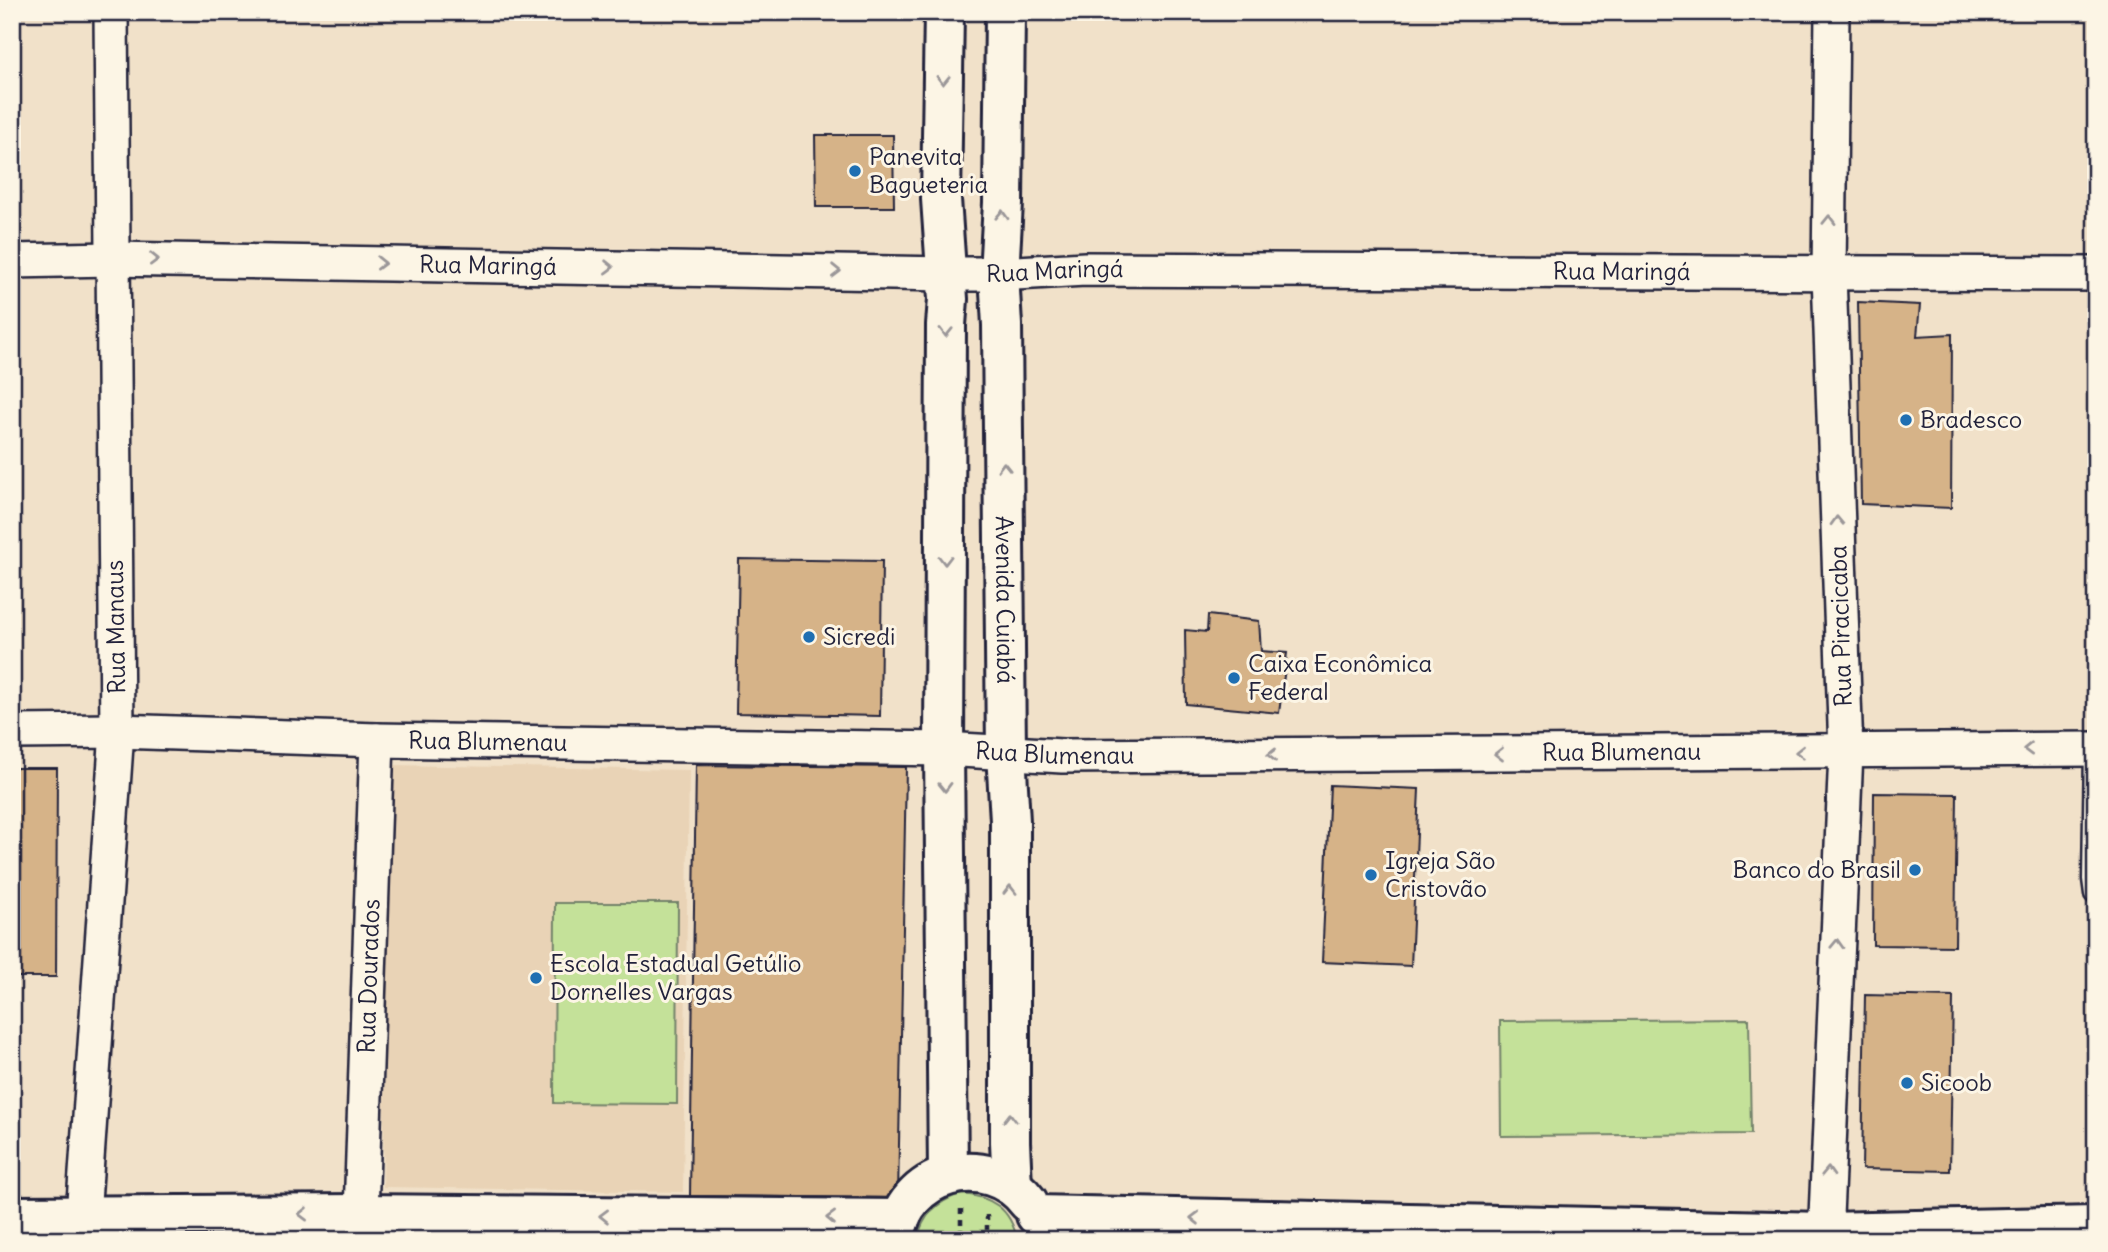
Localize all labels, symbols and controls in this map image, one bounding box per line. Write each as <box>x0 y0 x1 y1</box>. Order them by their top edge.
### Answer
one-way arrow <box>935 76 951 86</box>
place label: Panevita Bagueteria <box>869 141 988 199</box>
marker: Panevita Bagueteria <box>847 163 863 179</box>
one-way arrow <box>995 209 1010 220</box>
one-way arrow <box>1821 215 1837 225</box>
street label: Rua Maringá <box>419 249 557 281</box>
one-way arrow <box>149 252 160 267</box>
street label: Rua Maringá <box>986 253 1124 288</box>
one-way arrow <box>377 255 387 271</box>
street label: Rua Maringá <box>1553 255 1691 286</box>
one-way arrow <box>604 259 615 275</box>
one-way arrow <box>832 263 842 279</box>
one-way arrow <box>938 327 954 338</box>
place label: Bradesco <box>1920 404 2022 434</box>
marker: Bradesco <box>1898 412 1914 428</box>
one-way arrow <box>996 461 1011 472</box>
one-way arrow <box>1830 515 1845 526</box>
street label: Avenida Cuiabá <box>990 516 1021 684</box>
street label: Rua Piracicaba <box>1822 545 1858 707</box>
one-way arrow <box>937 555 953 565</box>
street label: Rua Manaus <box>99 560 131 694</box>
place label: Sicredi <box>823 621 895 651</box>
marker: Sicredi <box>801 629 817 645</box>
place label: Caixa Econômica Federal <box>1248 648 1432 706</box>
marker: Caixa Econômica Federal <box>1226 670 1242 686</box>
street label: Rua Blumenau <box>408 724 568 757</box>
street label: Rua Blumenau <box>974 735 1134 770</box>
street label: Rua Blumenau <box>1542 736 1701 767</box>
one-way arrow <box>2022 742 2033 757</box>
one-way arrow <box>1794 744 1805 760</box>
one-way arrow <box>1493 746 1504 762</box>
one-way arrow <box>1266 747 1276 763</box>
one-way arrow <box>937 782 953 793</box>
place label: Igreja São Cristovão <box>1385 845 1496 903</box>
place label: Banco do Brasil <box>1733 854 1901 884</box>
marker: Banco do Brasil <box>1907 862 1923 878</box>
marker: Igreja São Cristovão <box>1363 867 1379 883</box>
one-way arrow <box>1002 885 1018 895</box>
street label: Rua Dourados <box>350 898 386 1054</box>
one-way arrow <box>1830 939 1845 950</box>
place label: Escola Estadual Getúlio Dornelles Vargas <box>550 948 801 1006</box>
marker: Escola Estadual Getúlio Dornelles Vargas <box>528 970 544 986</box>
place label: Sicoob <box>1921 1067 1992 1097</box>
marker: Sicoob <box>1899 1075 1915 1091</box>
one-way arrow <box>1002 1112 1018 1123</box>
one-way arrow <box>1820 1166 1835 1177</box>
one-way arrow <box>297 1206 308 1222</box>
one-way arrow <box>598 1208 609 1224</box>
one-way arrow <box>826 1210 836 1226</box>
one-way arrow <box>1189 1211 1200 1226</box>

